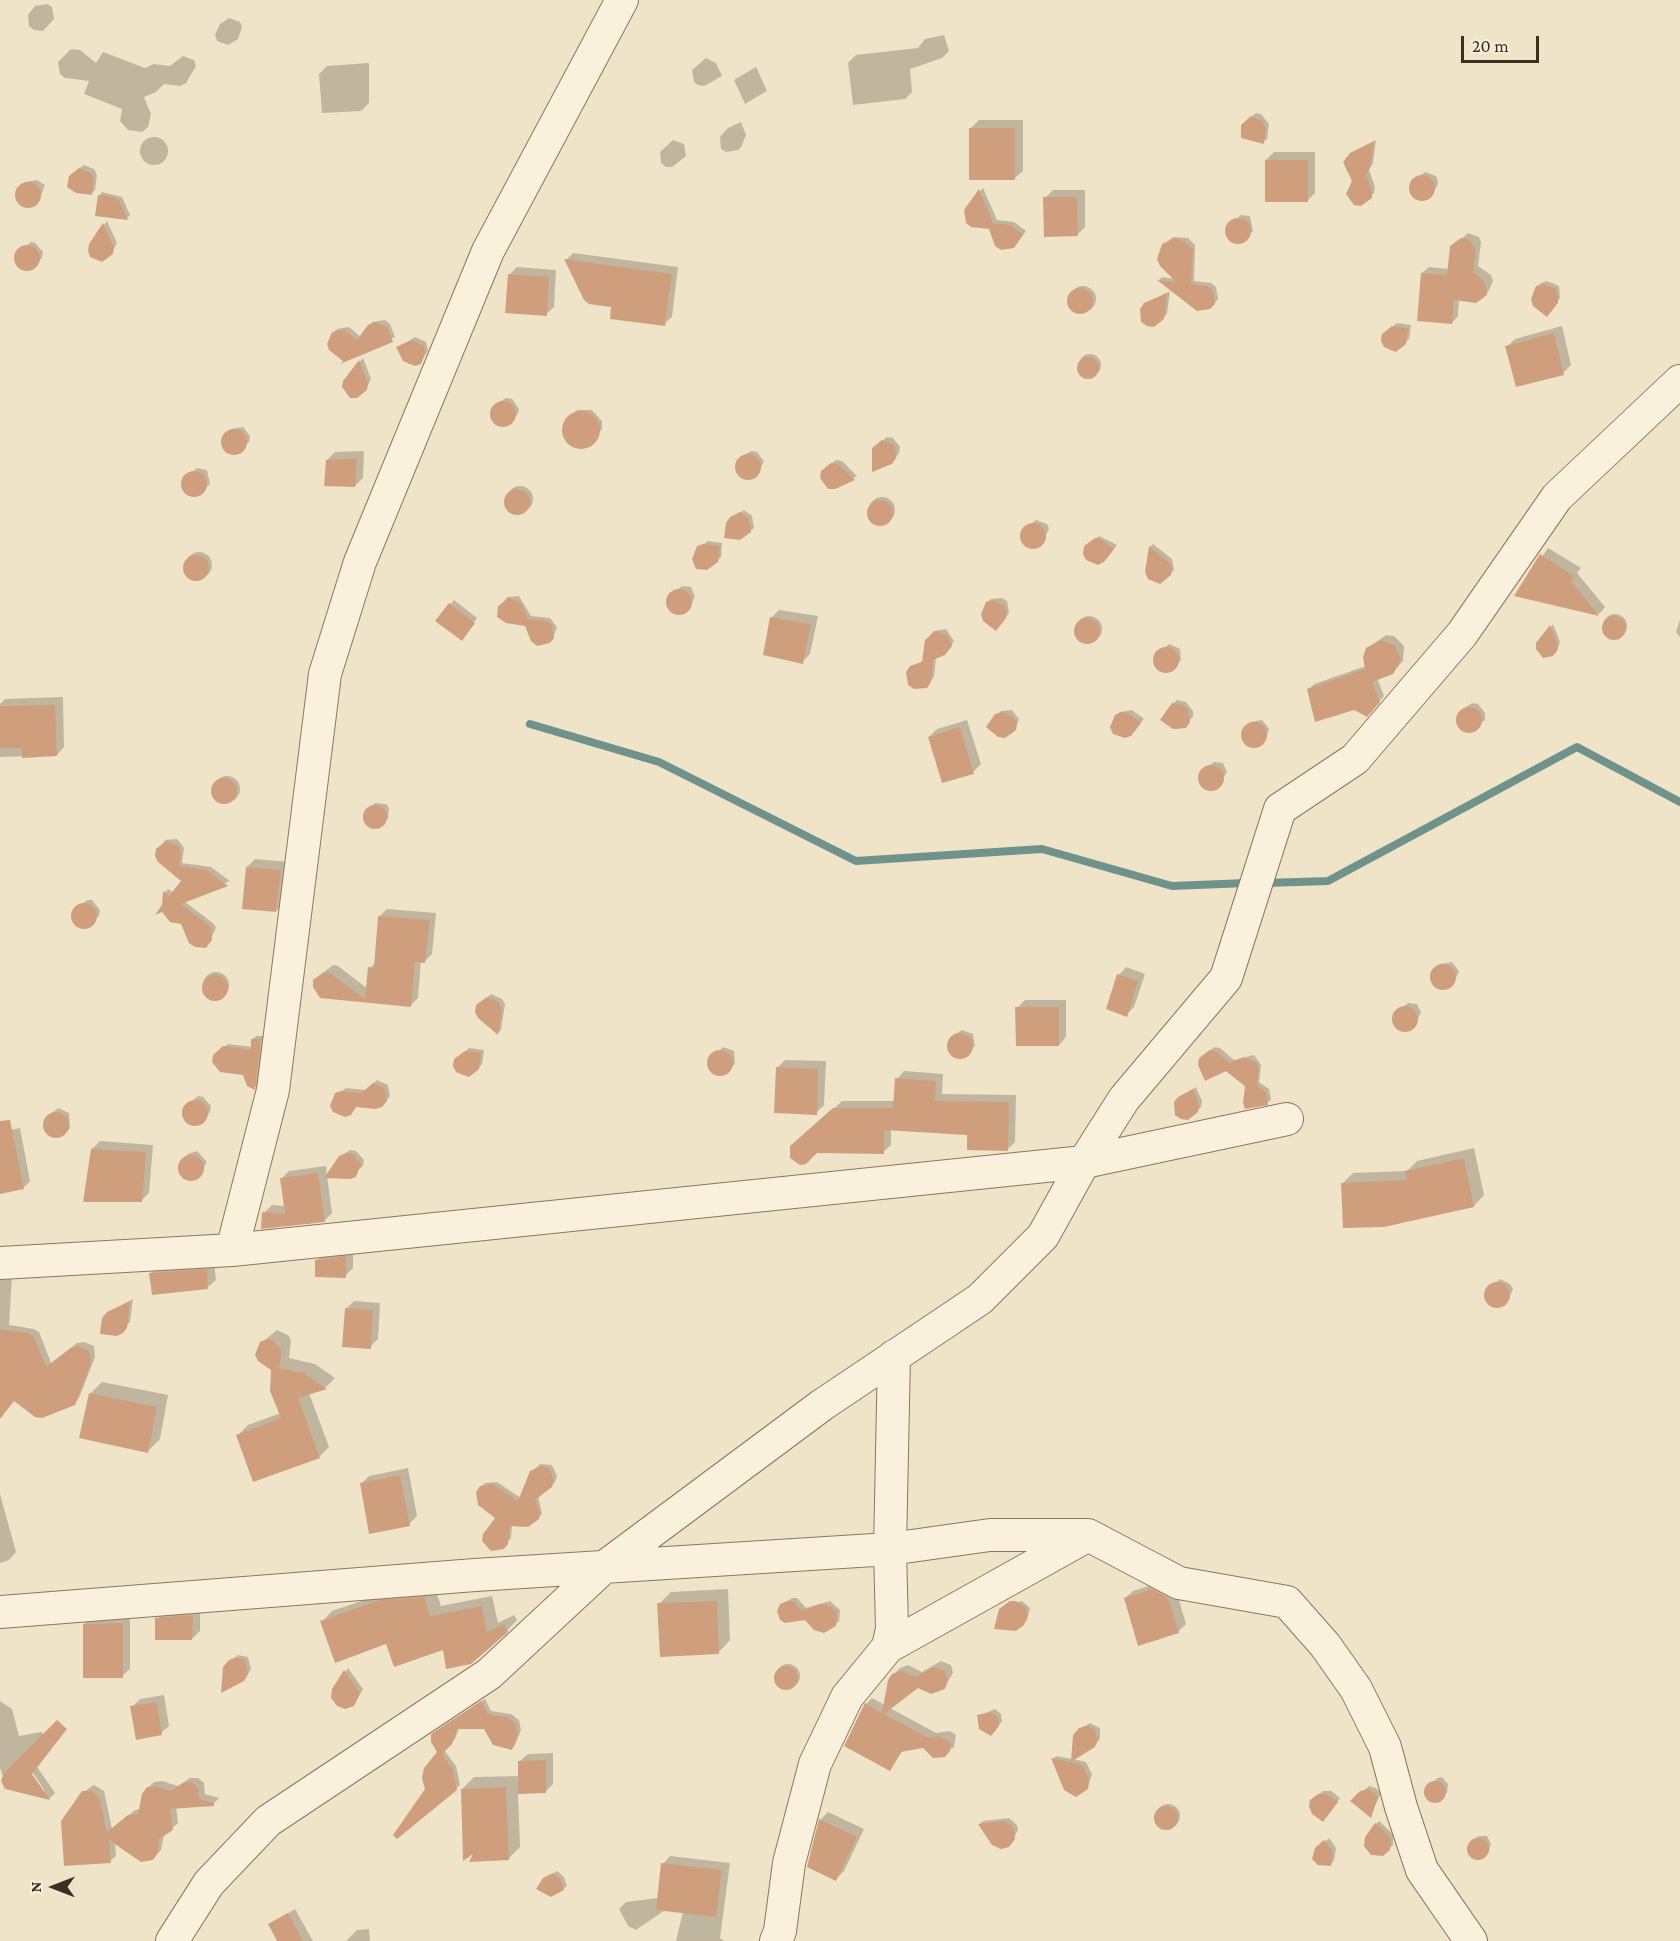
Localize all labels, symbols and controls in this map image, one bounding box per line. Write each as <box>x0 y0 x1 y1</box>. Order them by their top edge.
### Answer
scale bar <box>1464 24 1542 62</box>
text: 20 m <box>1472 36 1509 56</box>
north arrow <box>24 1857 84 1917</box>
text: N <box>27 1882 44 1892</box>

